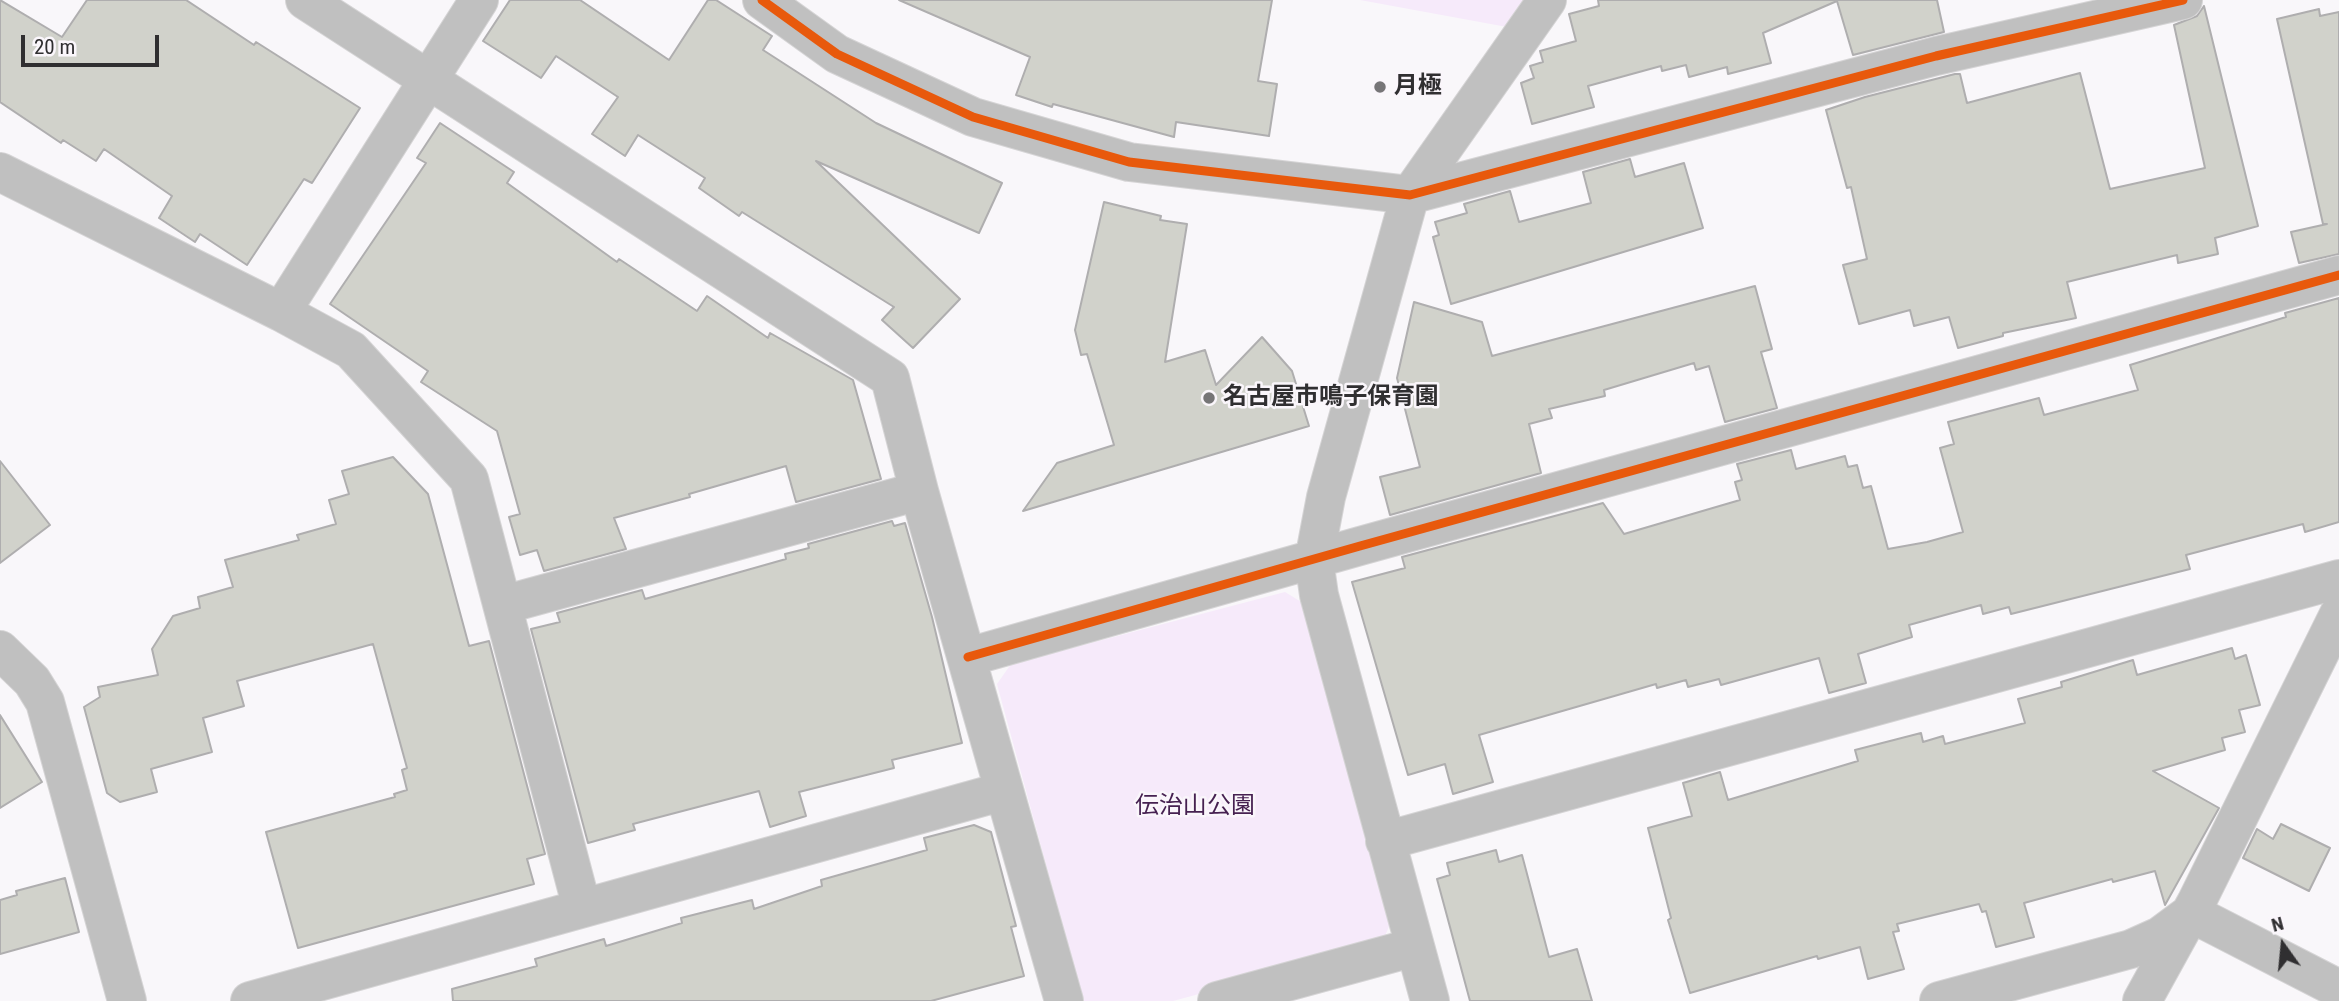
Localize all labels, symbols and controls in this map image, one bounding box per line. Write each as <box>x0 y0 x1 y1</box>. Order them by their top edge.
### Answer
scale bar <box>24 21 163 65</box>
text: 20 m <box>34 35 75 59</box>
place label: 月極 <box>1394 73 1442 101</box>
marker: 月極 <box>1372 79 1388 95</box>
place label: 名古屋市鳴子保育園 <box>1223 384 1439 412</box>
marker: 名古屋市鳴子保育園 <box>1201 390 1217 406</box>
park label: 伝治山公園 <box>1135 793 1255 821</box>
north arrow <box>2248 910 2318 980</box>
text: N <box>2269 912 2286 937</box>

